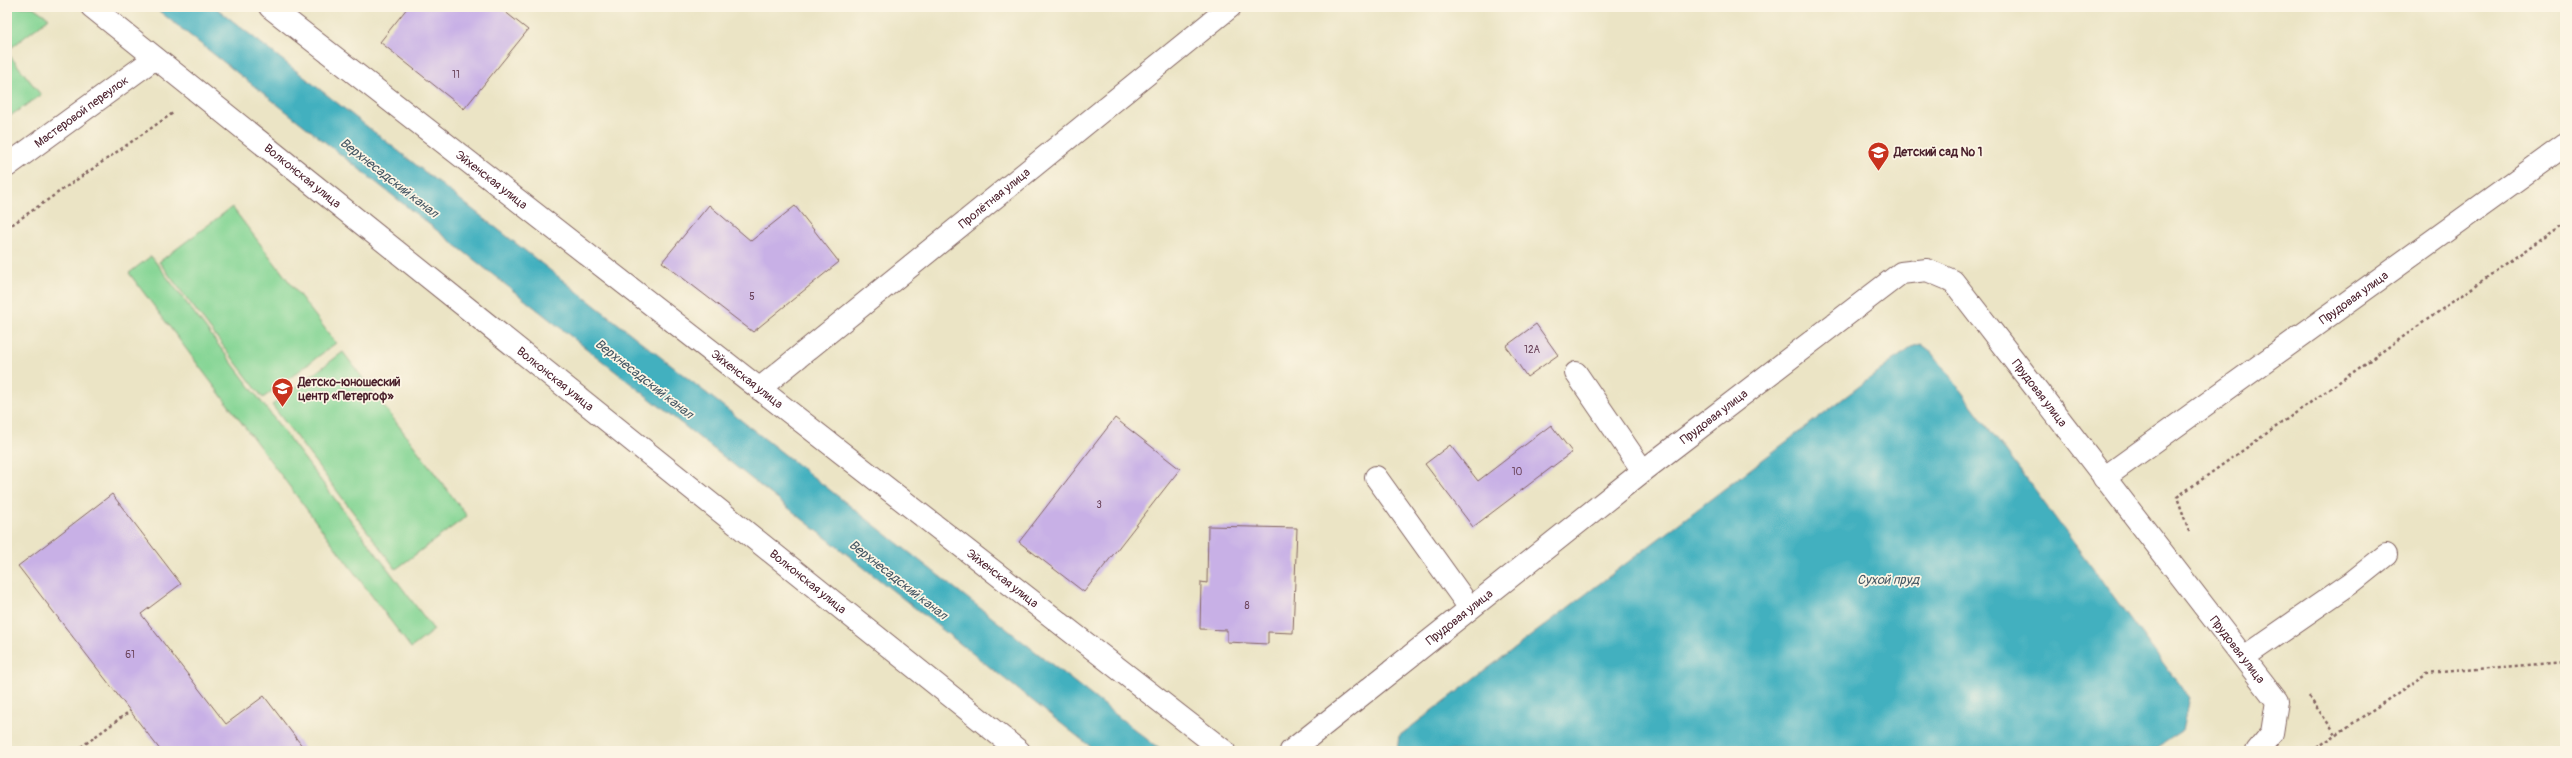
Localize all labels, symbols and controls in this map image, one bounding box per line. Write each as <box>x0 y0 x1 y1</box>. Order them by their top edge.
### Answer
house number: 11 <box>452 69 460 81</box>
street label: Мастеровой переулок <box>31 73 131 151</box>
water label: Верхнесадский канал <box>337 135 442 222</box>
school or university icon: Детский сад № 1 <box>1865 139 1891 172</box>
street label: Волконская улица <box>261 141 344 212</box>
place label: Детский сад № 1 <box>1893 145 1982 160</box>
street label: Эйхенская улица <box>453 147 531 213</box>
street label: Пролётная улица <box>955 164 1034 232</box>
street label: Прудовая улица <box>2316 268 2391 328</box>
house number: 5 <box>749 291 755 303</box>
water label: Верхнесадский канал <box>592 336 697 423</box>
street label: Волконская улица <box>514 343 597 414</box>
house number: 12А <box>1524 344 1541 356</box>
street label: Эйхенская улица <box>708 346 786 412</box>
street label: Прудовая улица <box>2009 356 2071 430</box>
place label: Детско-юношеский центр «Петергоф» <box>297 375 401 404</box>
school or university icon: Детско-юношеский центр «Петергоф» <box>269 376 295 409</box>
street label: Прудовая улица <box>1677 386 1751 447</box>
house number: 10 <box>1512 466 1523 478</box>
house number: 3 <box>1096 499 1102 511</box>
water label: Верхнесадский канал <box>846 537 951 624</box>
street label: Волконская улица <box>766 546 850 617</box>
street label: Эйхенская улица <box>964 546 1042 611</box>
water label: Сухой пруд <box>1857 572 1920 588</box>
street label: Прудовая улица <box>1423 586 1496 648</box>
house number: 8 <box>1244 600 1250 612</box>
street label: Прудовая улица <box>2207 613 2268 687</box>
house number: 61 <box>125 649 135 661</box>

